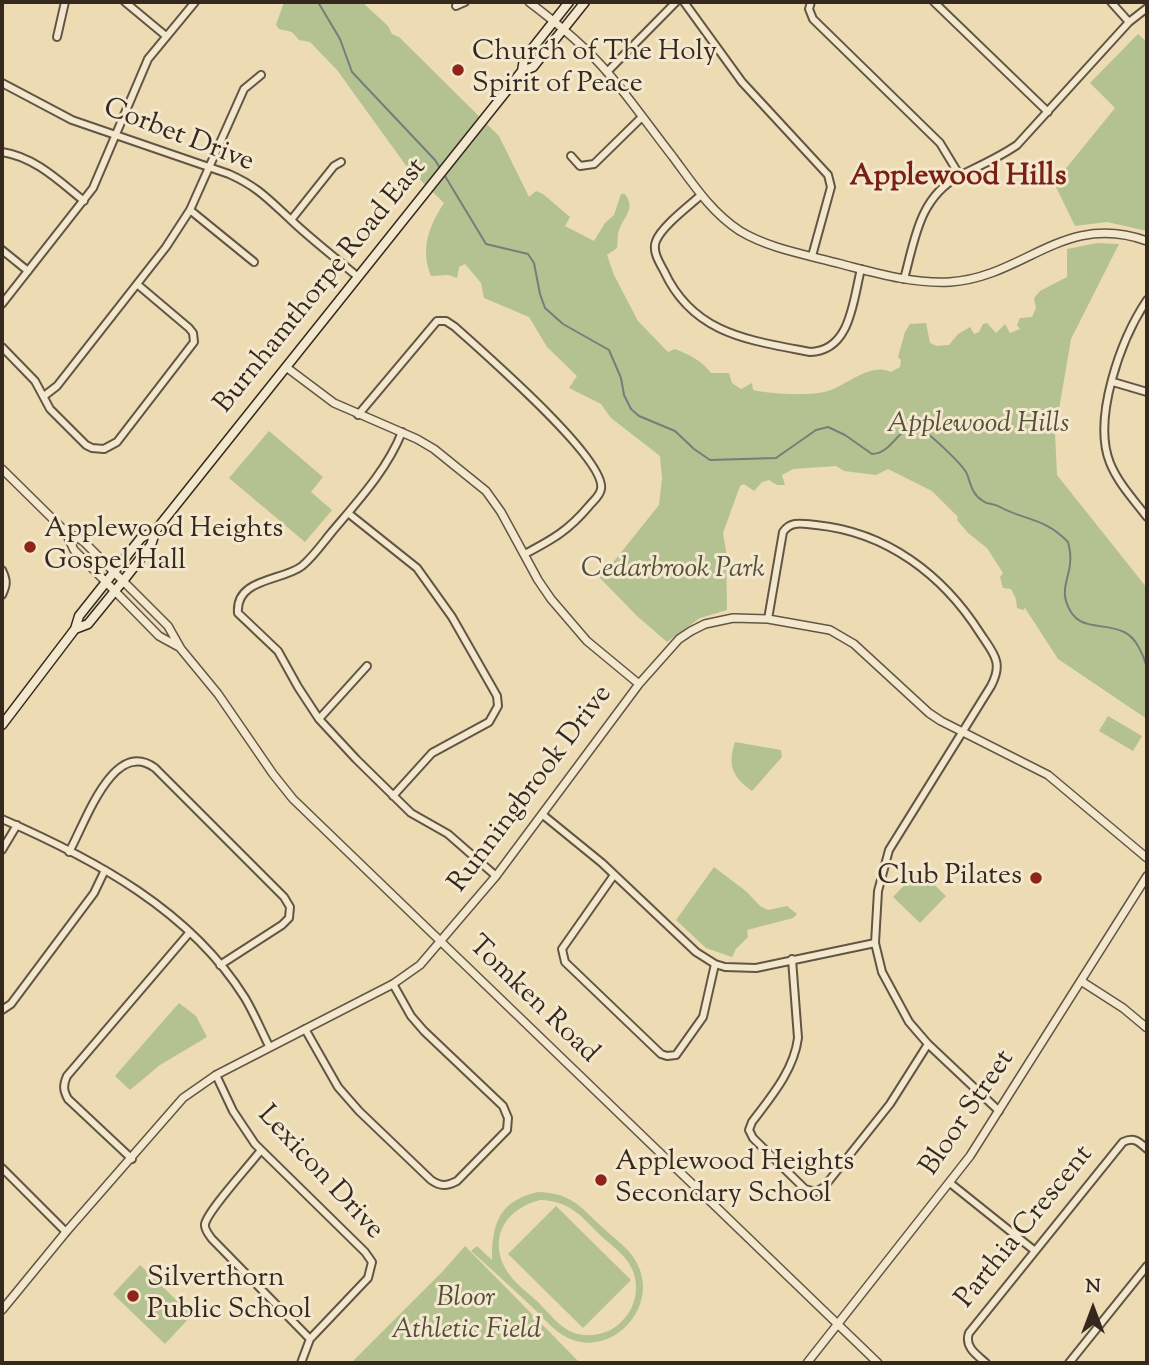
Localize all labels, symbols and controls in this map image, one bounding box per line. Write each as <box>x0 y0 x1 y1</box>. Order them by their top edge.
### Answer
place label: Church of The Holy Spirit of Peace <box>472 37 717 103</box>
marker: Church of The Holy Spirit of Peace <box>450 62 466 78</box>
street label: Corbet Drive <box>98 93 258 181</box>
street label: Burnhamthorpe Road East <box>209 153 435 421</box>
district label: Applewood Hills <box>849 161 1067 197</box>
park label: Applewood Hills <box>887 409 1069 443</box>
place label: Applewood Heights Gospel Hall <box>44 514 283 580</box>
marker: Applewood Heights Gospel Hall <box>22 539 38 555</box>
park label: Cedarbrook Park <box>581 554 765 588</box>
street label: Runningbrook Drive <box>443 680 621 900</box>
place label: Club Pilates <box>877 861 1022 895</box>
marker: Club Pilates <box>1028 870 1044 886</box>
street label: Tomken Road <box>460 930 604 1072</box>
street label: Bloor Street <box>915 1045 1023 1183</box>
street label: Lexicon Drive <box>249 1100 389 1248</box>
street label: Parthia Crescent <box>950 1140 1102 1316</box>
place label: Applewood Heights Secondary School <box>615 1147 854 1213</box>
marker: Applewood Heights Secondary School <box>593 1172 609 1188</box>
place label: Silverthorn Public School <box>147 1263 311 1329</box>
north arrow <box>1058 1274 1128 1344</box>
text: N <box>1085 1274 1101 1301</box>
park label: Bloor Athletic Field <box>391 1283 541 1349</box>
marker: Silverthorn Public School <box>125 1288 141 1304</box>

